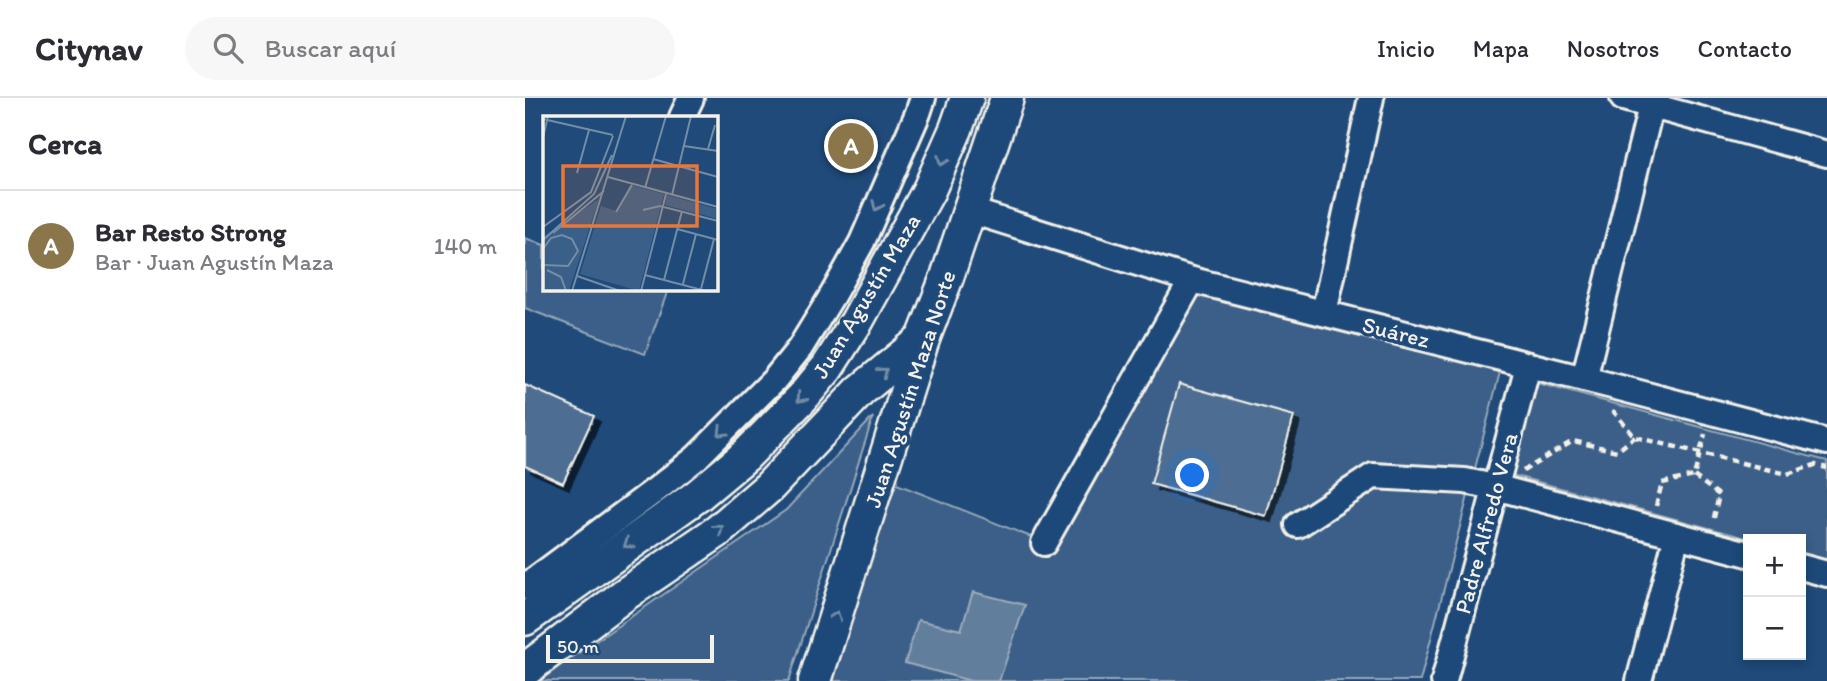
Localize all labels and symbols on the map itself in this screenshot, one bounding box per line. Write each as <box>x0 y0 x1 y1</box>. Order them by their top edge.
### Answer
inset map <box>543 116 717 290</box>
pin: A <box>828 120 874 172</box>
one-way arrow <box>936 154 950 166</box>
one-way arrow <box>871 199 885 211</box>
street label: Juan Agustín Maza <box>806 209 926 383</box>
street label: Juan Agustín Maza Norte <box>858 267 962 511</box>
street label: Suárez <box>1360 310 1433 354</box>
one-way arrow <box>874 368 887 380</box>
one-way arrow <box>797 390 810 403</box>
one-way arrow <box>717 423 730 436</box>
street label: Padre Alfredo Vera <box>1448 429 1524 617</box>
your location <box>1175 458 1209 492</box>
one-way arrow <box>711 525 724 538</box>
one-way arrow <box>623 536 636 548</box>
one-way arrow <box>828 610 842 623</box>
scale bar <box>546 632 714 664</box>

